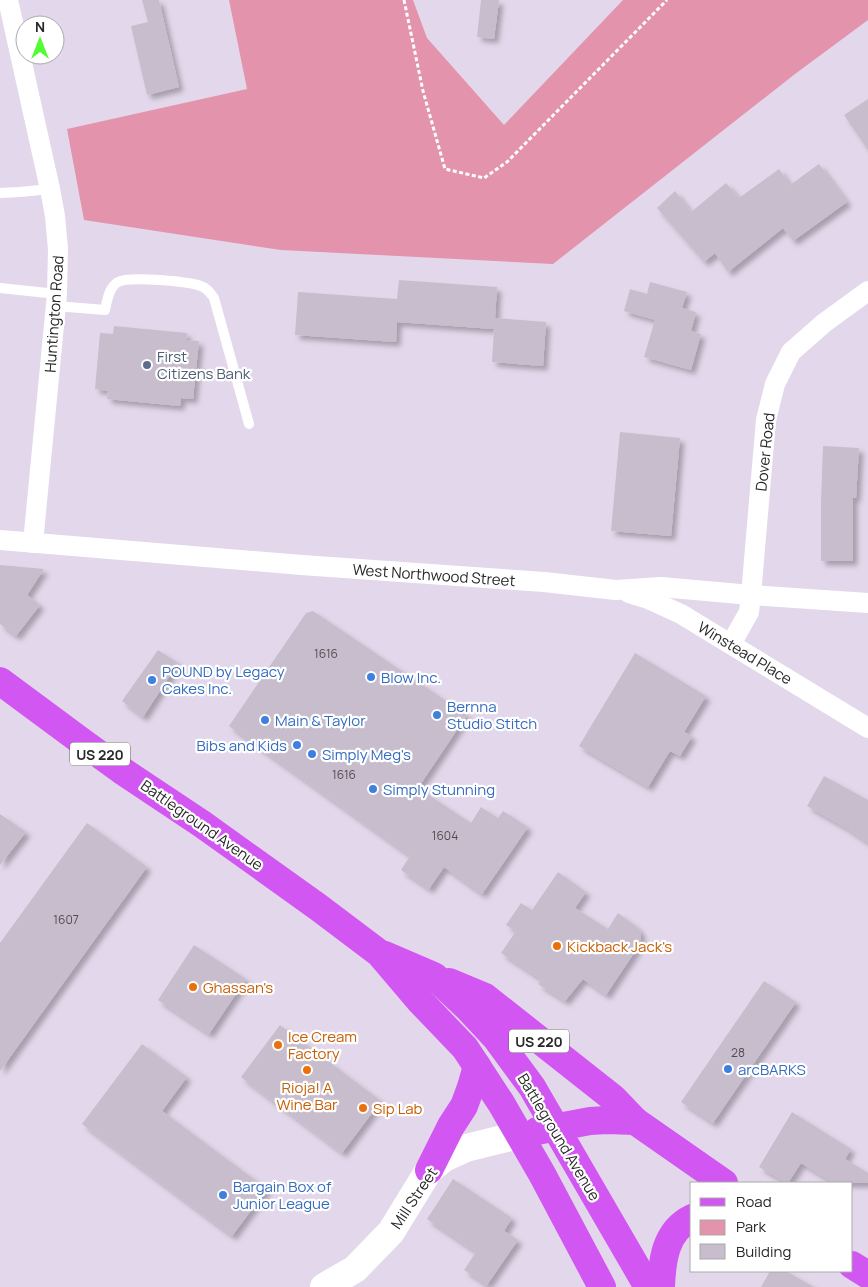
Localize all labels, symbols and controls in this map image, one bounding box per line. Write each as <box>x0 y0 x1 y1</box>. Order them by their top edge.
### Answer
north arrow <box>15 15 65 65</box>
text: N <box>35 17 45 36</box>
street label: Huntington Road <box>39 255 69 373</box>
place label: First Citizens Bank <box>157 346 251 384</box>
marker: First Citizens Bank <box>141 359 153 371</box>
street label: Dover Road <box>750 412 780 492</box>
street label: West Northwood Street <box>352 559 516 591</box>
street label: Winstead Place <box>694 617 796 689</box>
house number: 1616 <box>314 645 338 662</box>
place label: POUND by Legacy Cakes Inc. <box>162 661 285 699</box>
place label: Blow Inc. <box>381 667 441 688</box>
marker: Blow Inc. <box>365 671 377 683</box>
marker: POUND by Legacy Cakes Inc. <box>146 674 158 686</box>
place label: Bernna Studio Stitch <box>447 696 537 734</box>
marker: Bernna Studio Stitch <box>431 709 443 721</box>
place label: Main & Taylor <box>275 710 366 731</box>
marker: Main & Taylor <box>259 714 271 726</box>
place label: Bibs and Kids <box>196 735 287 756</box>
marker: Bibs and Kids <box>291 739 303 751</box>
road number: US 220 <box>70 742 130 766</box>
place label: Simply Meg's <box>322 744 411 765</box>
marker: Simply Meg's <box>306 748 318 760</box>
house number: 1616 <box>332 766 356 783</box>
street label: Battleground Avenue <box>137 775 268 875</box>
place label: Simply Stunning <box>383 779 495 800</box>
marker: Simply Stunning <box>367 783 379 795</box>
house number: 1604 <box>432 827 458 844</box>
house number: 1607 <box>53 911 79 928</box>
place label: Kickback Jack's <box>567 936 672 957</box>
marker: Kickback Jack's <box>551 940 563 952</box>
place label: Ghassan's <box>203 977 273 998</box>
marker: Ghassan's <box>187 981 199 993</box>
place label: Ice Cream Factory <box>288 1026 357 1064</box>
road number: US 220 <box>509 1030 569 1052</box>
marker: Ice Cream Factory <box>272 1039 284 1051</box>
house number: 28 <box>731 1044 745 1061</box>
place label: arcBARKS <box>738 1059 806 1080</box>
marker: arcBARKS <box>722 1063 734 1075</box>
marker: Rioja! A Wine Bar <box>301 1064 313 1076</box>
street label: Battleground Avenue <box>513 1069 605 1205</box>
place label: Rioja! A Wine Bar <box>277 1077 338 1115</box>
place label: Sip Lab <box>373 1098 423 1119</box>
marker: Sip Lab <box>357 1102 369 1114</box>
street label: Mill Street <box>386 1163 442 1233</box>
place label: Bargain Box of Junior League <box>233 1176 332 1214</box>
legend <box>690 1182 853 1272</box>
marker: Bargain Box of Junior League <box>217 1189 229 1201</box>
text: Road <box>736 1191 772 1212</box>
text: Park <box>736 1216 766 1237</box>
text: Building <box>736 1241 791 1262</box>

